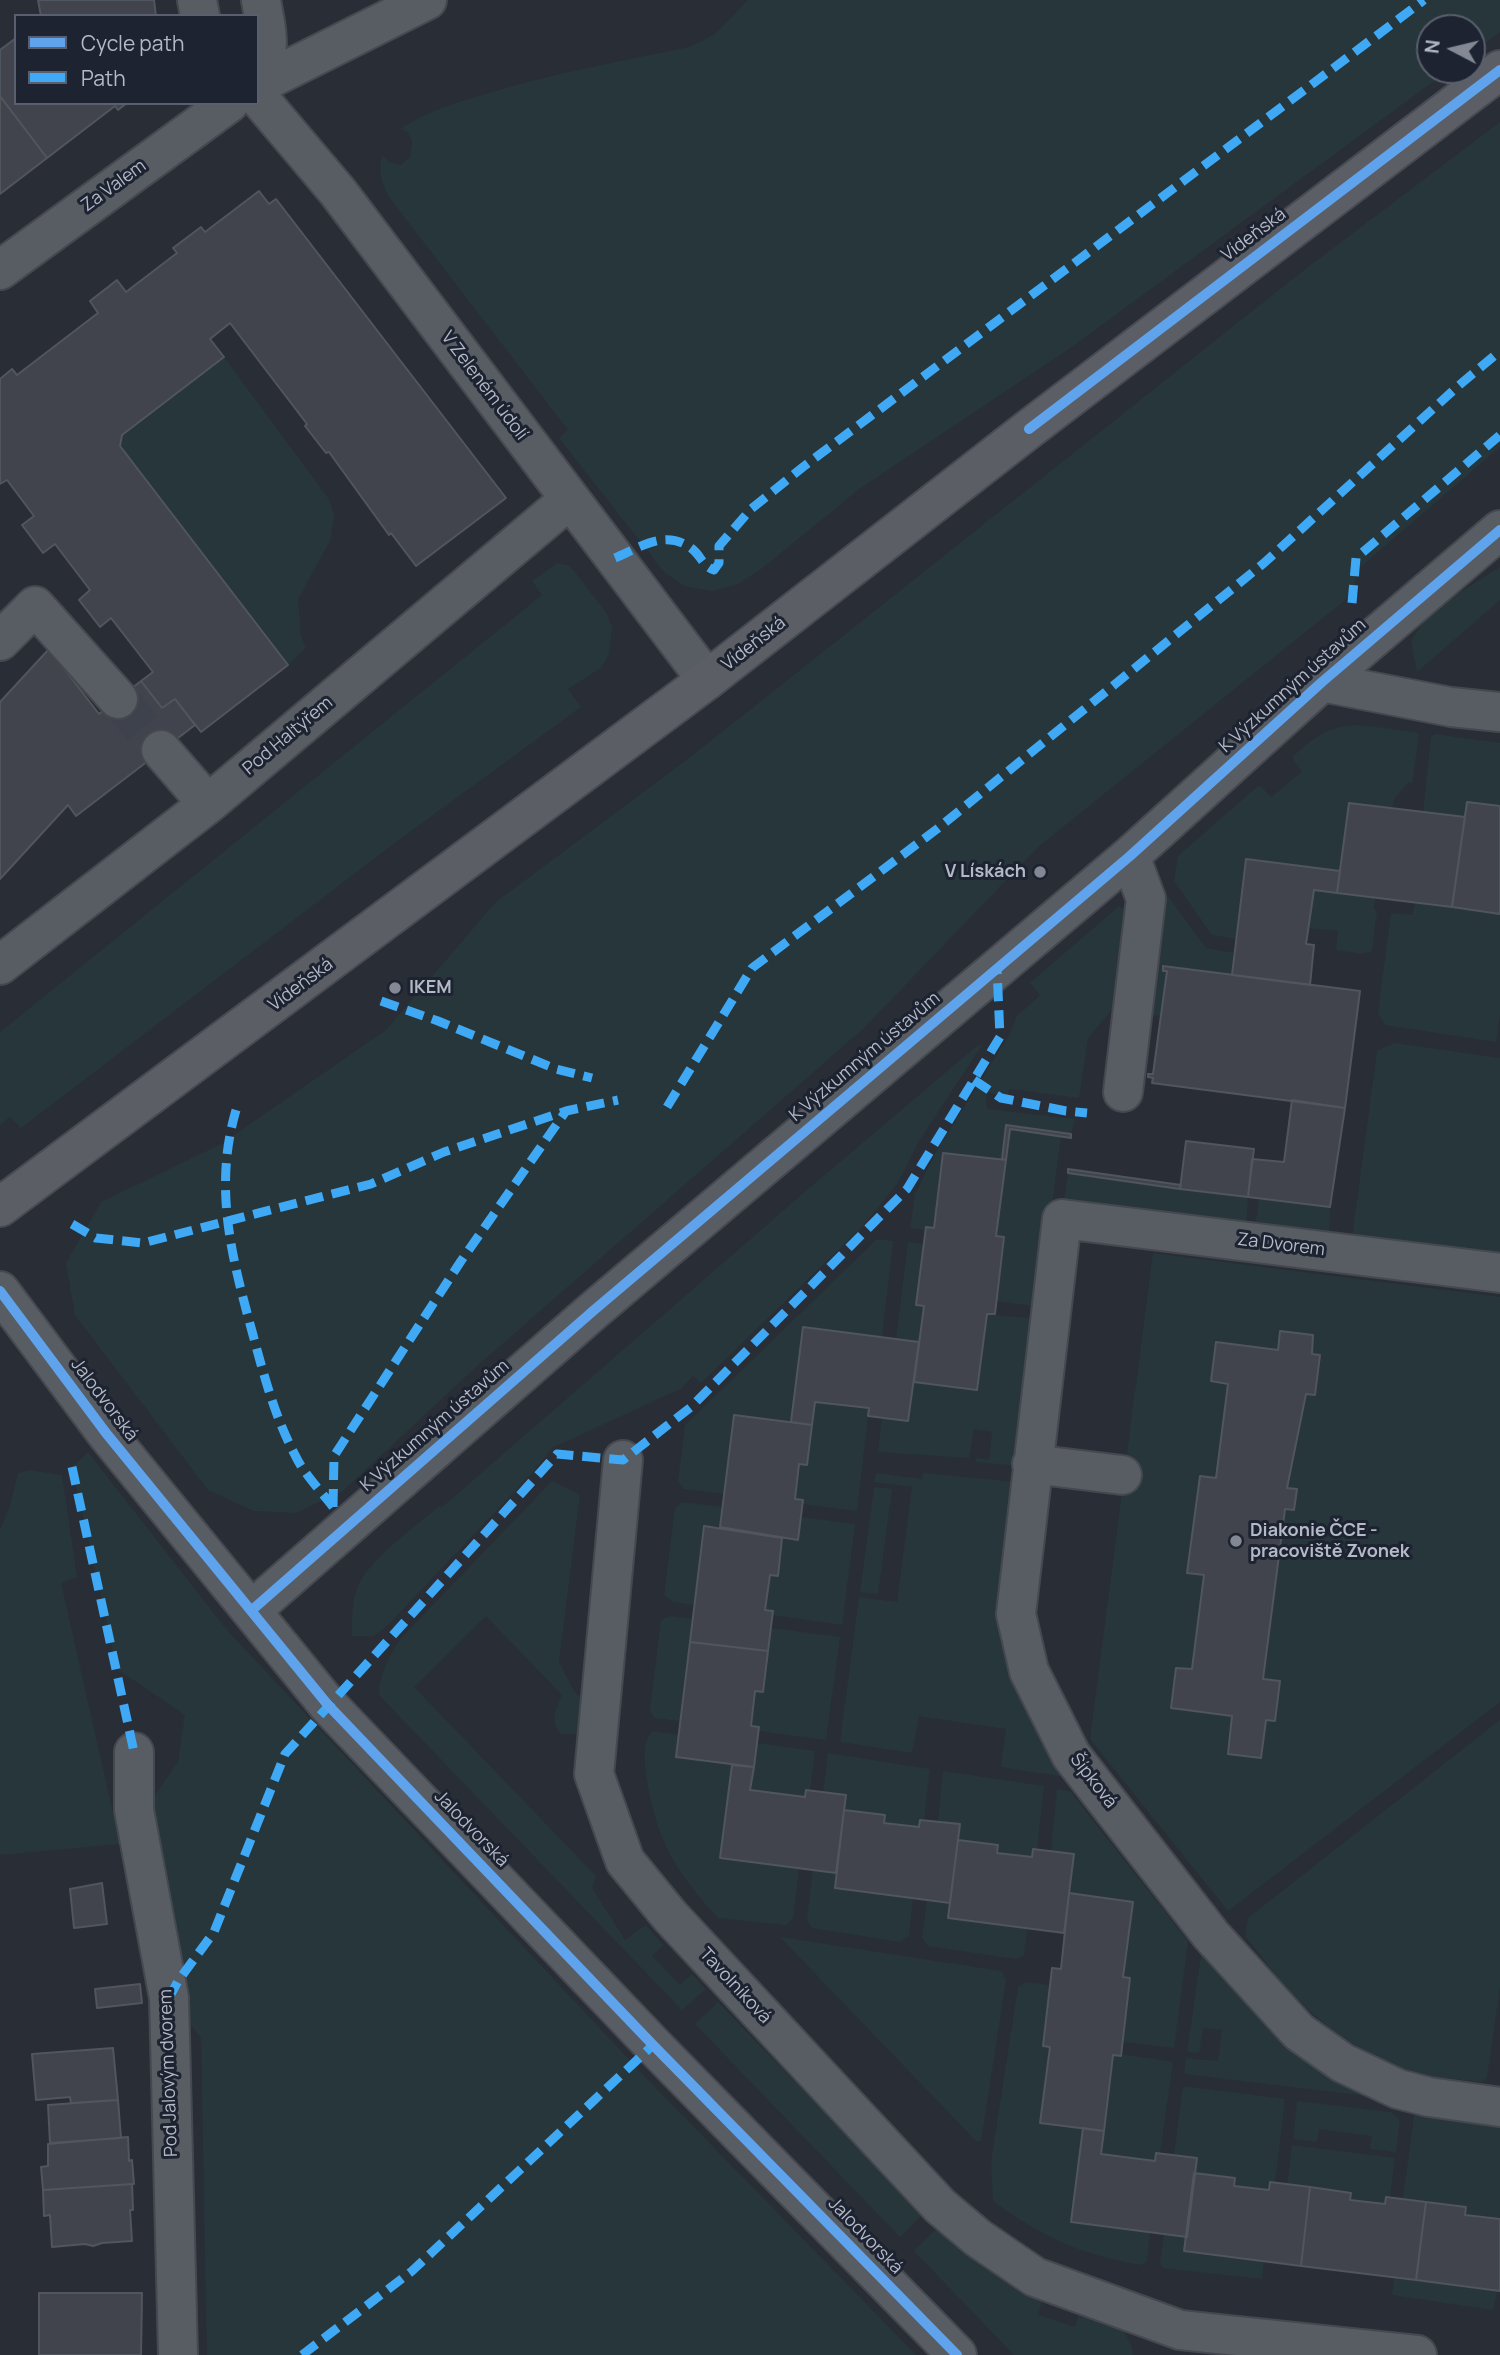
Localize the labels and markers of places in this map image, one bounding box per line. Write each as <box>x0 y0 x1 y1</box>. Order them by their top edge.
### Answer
place label: V Lískách <box>945 861 1026 883</box>
marker: V Lískách <box>1032 864 1048 880</box>
place label: IKEM <box>409 977 452 999</box>
marker: IKEM <box>387 980 403 996</box>
place label: Diakonie ČCE - pracoviště Zvonek <box>1250 1520 1409 1562</box>
marker: Diakonie ČCE - pracoviště Zvonek <box>1228 1533 1244 1549</box>

